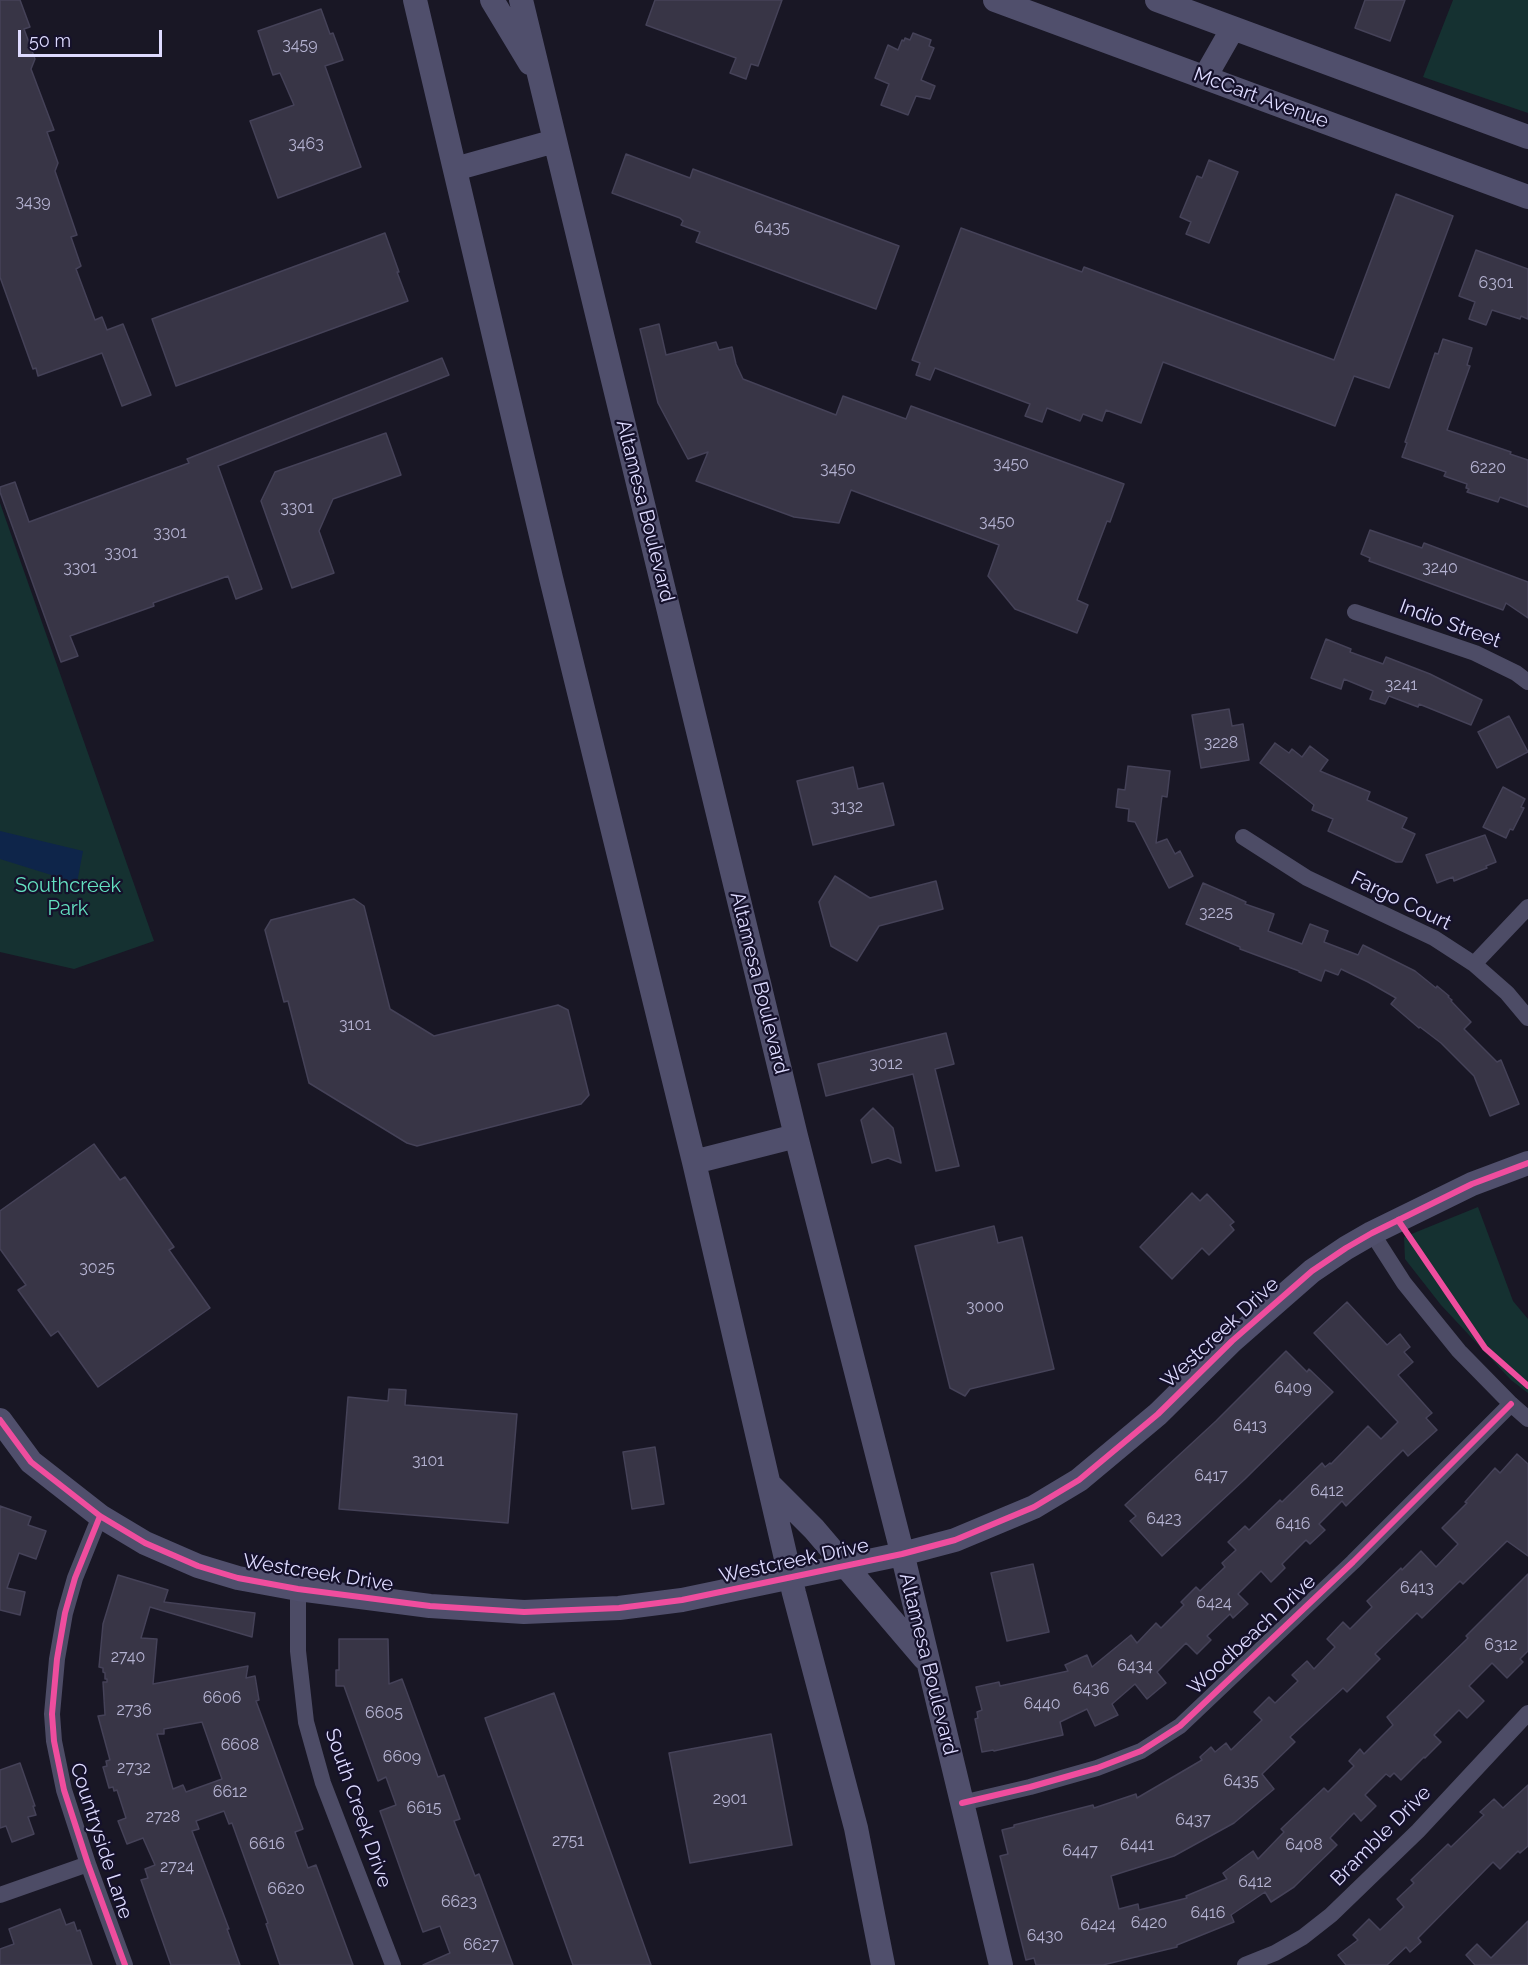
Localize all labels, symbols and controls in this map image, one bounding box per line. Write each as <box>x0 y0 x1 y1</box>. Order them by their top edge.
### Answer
scale bar <box>21 18 165 56</box>
text: 50 m <box>29 30 71 51</box>
house number: 3459 <box>282 35 318 55</box>
street label: McCart Avenue <box>1190 62 1332 134</box>
house number: 3463 <box>288 134 324 154</box>
house number: 3439 <box>15 192 51 212</box>
house number: 6435 <box>754 218 790 238</box>
house number: 6301 <box>1479 273 1513 293</box>
street label: Altamesa Boulevard <box>611 417 679 605</box>
house number: 3450 <box>993 454 1029 474</box>
house number: 6220 <box>1470 458 1506 478</box>
house number: 3450 <box>820 459 856 479</box>
house number: 3301 <box>280 498 314 518</box>
house number: 3450 <box>979 512 1015 532</box>
house number: 3301 <box>153 523 187 543</box>
house number: 3301 <box>104 543 138 563</box>
house number: 3301 <box>63 558 97 578</box>
house number: 3240 <box>1422 558 1458 578</box>
street label: Indio Street <box>1396 595 1504 653</box>
house number: 3241 <box>1385 675 1417 695</box>
house number: 3228 <box>1204 733 1238 753</box>
house number: 3132 <box>831 797 863 817</box>
street label: Fargo Court <box>1347 866 1455 936</box>
park label: Southcreek Park <box>15 874 121 921</box>
street label: Altamesa Boulevard <box>725 889 793 1077</box>
house number: 3225 <box>1199 903 1233 923</box>
house number: 3101 <box>339 1015 371 1035</box>
house number: 3012 <box>869 1054 903 1074</box>
house number: 3025 <box>79 1258 115 1278</box>
street label: Westcreek Drive <box>1156 1272 1284 1394</box>
house number: 3000 <box>966 1297 1004 1317</box>
house number: 6409 <box>1274 1378 1312 1398</box>
house number: 6413 <box>1233 1416 1267 1436</box>
house number: 3101 <box>412 1451 444 1471</box>
house number: 6417 <box>1194 1466 1228 1486</box>
house number: 6412 <box>1310 1481 1344 1501</box>
house number: 6423 <box>1146 1509 1182 1529</box>
house number: 6416 <box>1276 1514 1310 1534</box>
street label: Westcreek Drive <box>717 1533 871 1589</box>
street label: Westcreek Drive <box>241 1549 395 1597</box>
street label: Altamesa Boulevard <box>894 1570 962 1758</box>
street label: Woodbeach Drive <box>1183 1570 1321 1700</box>
house number: 6413 <box>1400 1578 1434 1598</box>
house number: 6424 <box>1196 1593 1232 1613</box>
house number: 6312 <box>1484 1635 1518 1655</box>
house number: 2740 <box>111 1647 145 1667</box>
house number: 6434 <box>1117 1656 1153 1676</box>
house number: 6436 <box>1073 1679 1109 1699</box>
house number: 6606 <box>203 1688 241 1708</box>
house number: 6440 <box>1024 1694 1060 1714</box>
house number: 2736 <box>116 1700 152 1720</box>
house number: 6605 <box>365 1703 403 1723</box>
street label: South Creek Drive <box>320 1725 396 1891</box>
house number: 6608 <box>221 1735 259 1755</box>
house number: 6609 <box>383 1747 421 1767</box>
house number: 2732 <box>117 1758 151 1778</box>
street label: Countryside Lane <box>64 1760 138 1922</box>
house number: 6435 <box>1223 1771 1259 1791</box>
street label: Bramble Drive <box>1326 1781 1436 1891</box>
house number: 6612 <box>213 1782 247 1802</box>
house number: 2901 <box>713 1789 747 1809</box>
house number: 6615 <box>407 1798 441 1818</box>
house number: 2728 <box>146 1807 180 1827</box>
house number: 6437 <box>1175 1810 1211 1830</box>
house number: 2751 <box>552 1831 584 1851</box>
house number: 6616 <box>249 1834 285 1854</box>
house number: 6441 <box>1120 1835 1154 1855</box>
house number: 6408 <box>1285 1835 1323 1855</box>
house number: 6447 <box>1062 1841 1098 1861</box>
house number: 2724 <box>160 1857 194 1877</box>
house number: 6412 <box>1238 1872 1272 1892</box>
house number: 6620 <box>267 1879 305 1899</box>
house number: 6623 <box>441 1892 477 1912</box>
house number: 6416 <box>1191 1903 1225 1923</box>
house number: 6420 <box>1131 1913 1167 1933</box>
house number: 6424 <box>1080 1915 1116 1935</box>
house number: 6430 <box>1027 1926 1063 1946</box>
house number: 6627 <box>463 1935 499 1955</box>

